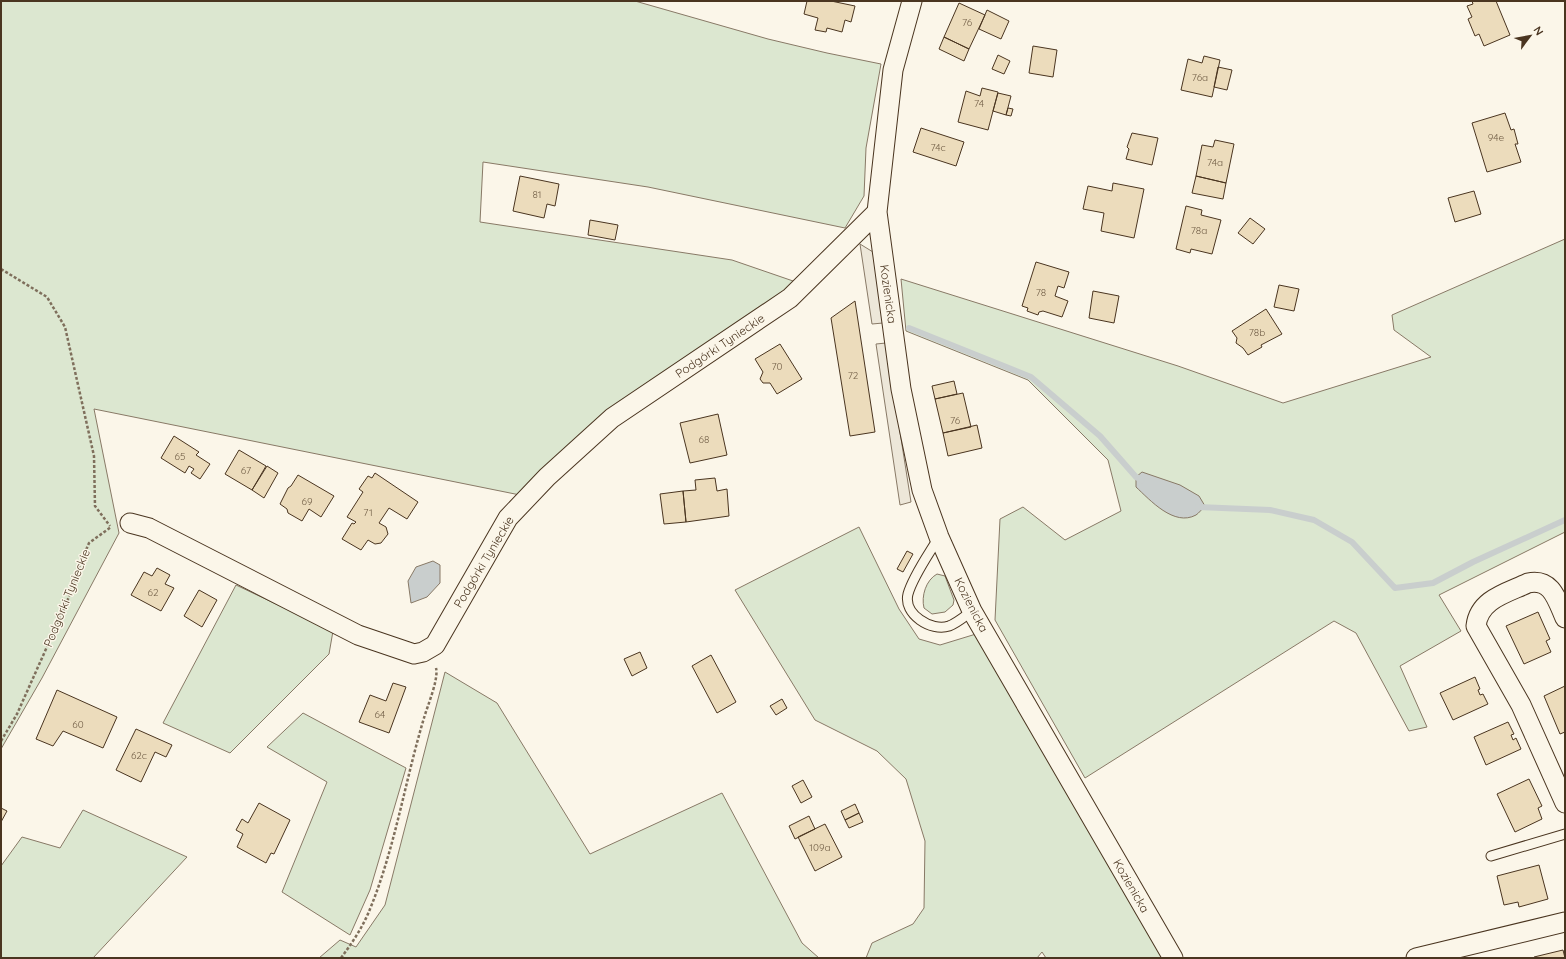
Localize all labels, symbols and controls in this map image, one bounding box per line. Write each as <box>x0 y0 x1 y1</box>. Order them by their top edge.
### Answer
house number: 76 <box>962 16 973 29</box>
north arrow <box>1510 16 1550 56</box>
text: N <box>1530 24 1547 38</box>
house number: 76a <box>1192 71 1208 84</box>
house number: 74 <box>974 97 984 110</box>
house number: 94e <box>1488 131 1505 144</box>
house number: 74c <box>930 141 946 154</box>
house number: 74a <box>1207 156 1223 169</box>
house number: 81 <box>532 188 542 201</box>
house number: 78a <box>1191 224 1207 237</box>
street label: Kozienicka <box>877 263 900 324</box>
house number: 78 <box>1036 286 1046 299</box>
street label: Podgórki Tynieckie <box>672 310 767 381</box>
house number: 78b <box>1249 326 1265 339</box>
house number: 70 <box>771 360 783 373</box>
house number: 72 <box>848 369 859 382</box>
house number: 76 <box>950 414 961 427</box>
house number: 68 <box>699 433 709 446</box>
house number: 65 <box>175 450 185 463</box>
house number: 67 <box>241 464 251 477</box>
house number: 69 <box>302 495 313 508</box>
house number: 71 <box>363 506 373 519</box>
street label: Podgórki Tynieckie <box>450 513 517 610</box>
street label: Podgórki Tynieckie <box>40 546 93 649</box>
street label: Kozienicka <box>951 575 992 635</box>
house number: 62 <box>148 586 159 599</box>
house number: 64 <box>375 708 385 721</box>
house number: 60 <box>72 718 84 731</box>
house number: 62c <box>131 749 147 762</box>
house number: 109a <box>809 841 831 854</box>
street label: Kozienicka <box>1110 856 1153 915</box>

